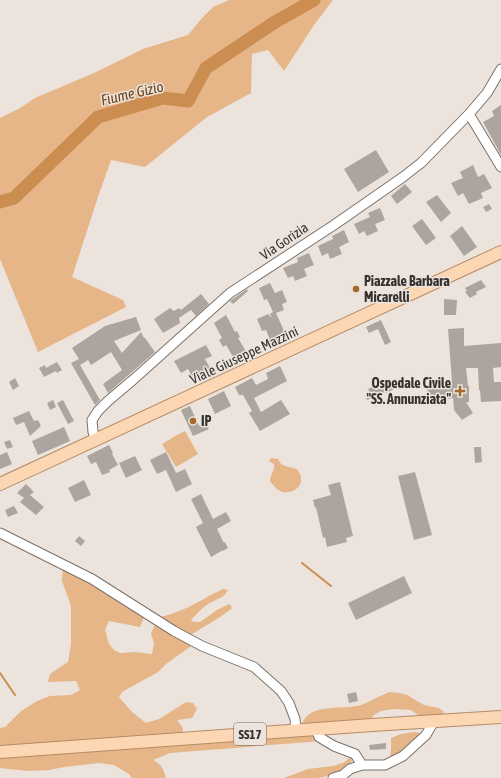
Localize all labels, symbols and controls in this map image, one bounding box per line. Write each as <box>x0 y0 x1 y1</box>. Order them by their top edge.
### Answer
water label: Fiume Gizio <box>99 78 165 108</box>
street label: Via Gorizia <box>257 219 311 263</box>
place label: Piazzale Barbara Micarelli <box>364 273 450 305</box>
marker: Piazzale Barbara Micarelli <box>351 284 361 294</box>
street label: Viale Giuseppe Mazzini <box>187 323 301 387</box>
place label: Ospedale Civile "SS. Annunziata" <box>366 375 451 407</box>
marker: Ospedale Civile "SS. Annunziata" <box>454 385 466 397</box>
place label: IP <box>201 413 212 429</box>
marker: IP <box>188 416 198 426</box>
road number: SS17 <box>234 723 266 745</box>

